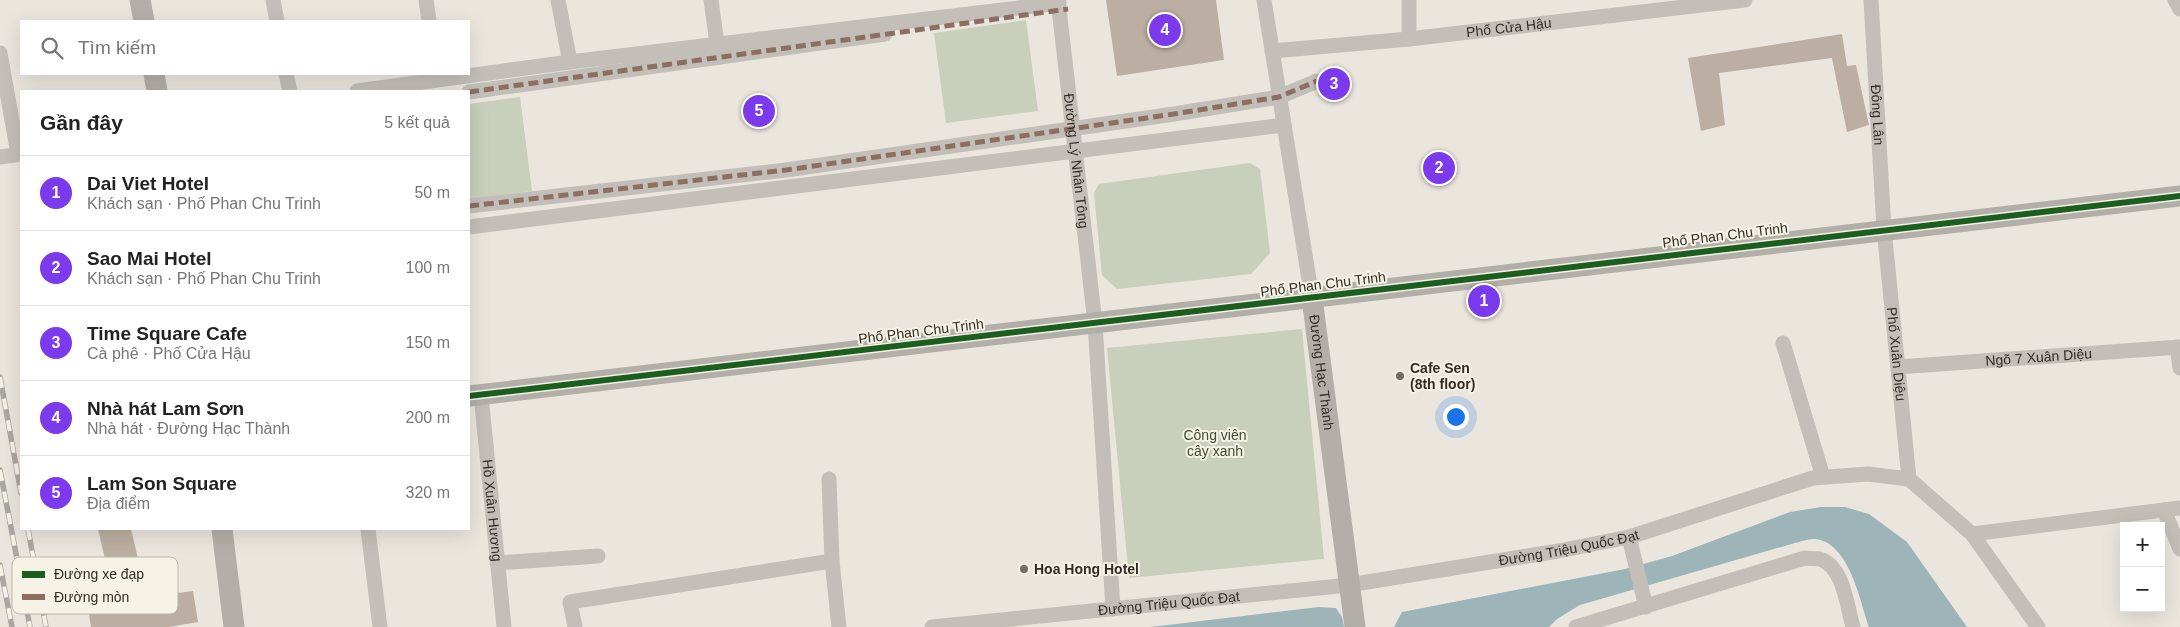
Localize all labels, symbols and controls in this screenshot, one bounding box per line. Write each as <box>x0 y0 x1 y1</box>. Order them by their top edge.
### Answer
pin: 4 <box>1149 11 1181 49</box>
street label: Phố Cửa Hậu <box>1465 15 1552 40</box>
search box <box>20 20 470 75</box>
icon: search <box>38 34 66 62</box>
text: Tìm kiếm <box>78 37 156 58</box>
pin: 3 <box>1318 65 1350 103</box>
street label: Đông Lân <box>1868 84 1887 146</box>
pin: 5 <box>743 92 775 130</box>
street label: Đường Lý Nhân Tông <box>1061 92 1092 229</box>
text: Gần đây <box>40 111 123 134</box>
text: 5 kết quả <box>384 114 450 131</box>
pin: 2 <box>1423 149 1455 187</box>
text: Dai Viet Hotel <box>87 173 209 194</box>
text: 1 <box>52 184 60 201</box>
text: 50 m <box>414 184 450 201</box>
text: Khách sạn · Phố Phan Chu Trinh <box>87 195 321 212</box>
street label: Phố Phan Chu Trinh <box>1661 219 1789 251</box>
text: Sao Mai Hotel <box>87 248 212 269</box>
text: 2 <box>52 259 60 276</box>
text: 100 m <box>406 259 450 276</box>
street label: Phố Phan Chu Trinh <box>1259 268 1387 300</box>
text: Khách sạn · Phố Phan Chu Trinh <box>87 270 321 287</box>
pin: 1 <box>1468 282 1500 320</box>
street label: Phố Xuân Diệu <box>1884 306 1909 402</box>
street label: Đường Hạc Thành <box>1306 314 1337 431</box>
street label: Phố Phan Chu Trinh <box>857 315 985 347</box>
text: Time Square Cafe <box>87 323 247 344</box>
text: 3 <box>52 334 60 351</box>
text: 150 m <box>406 334 450 351</box>
text: Cà phê · Phố Cửa Hậu <box>87 345 251 362</box>
street label: Ngõ 7 Xuân Diệu <box>1985 345 2092 369</box>
place label: Cafe Sen (8th floor) <box>1410 360 1475 392</box>
marker: Cafe Sen (8th floor) <box>1394 370 1406 382</box>
text: Nhà hát Lam Sơn <box>87 398 244 419</box>
your location <box>1443 404 1469 430</box>
text: 4 <box>52 409 60 426</box>
text: 200 m <box>406 409 450 426</box>
text: Nhà hát · Đường Hạc Thành <box>87 420 290 437</box>
park label: Công viên cây xanh <box>1183 427 1247 459</box>
street label: Hồ Xuân Hương <box>479 459 505 562</box>
text: Lam Son Square <box>87 473 237 494</box>
text: 5 <box>52 484 60 501</box>
text: 320 m <box>406 484 450 501</box>
text: Địa điểm <box>87 495 150 512</box>
map controls <box>2120 522 2165 612</box>
button: + <box>2120 522 2165 567</box>
street label: Đường Triệu Quốc Đạt <box>1497 526 1641 569</box>
legend <box>12 557 178 614</box>
place label: Hoa Hong Hotel <box>1034 561 1139 577</box>
marker: Hoa Hong Hotel <box>1018 563 1030 575</box>
text: Đường xe đạp <box>54 566 144 582</box>
button: − <box>2120 567 2165 612</box>
street label: Đường Triệu Quốc Đạt <box>1097 588 1241 618</box>
text: Đường mòn <box>54 589 129 605</box>

